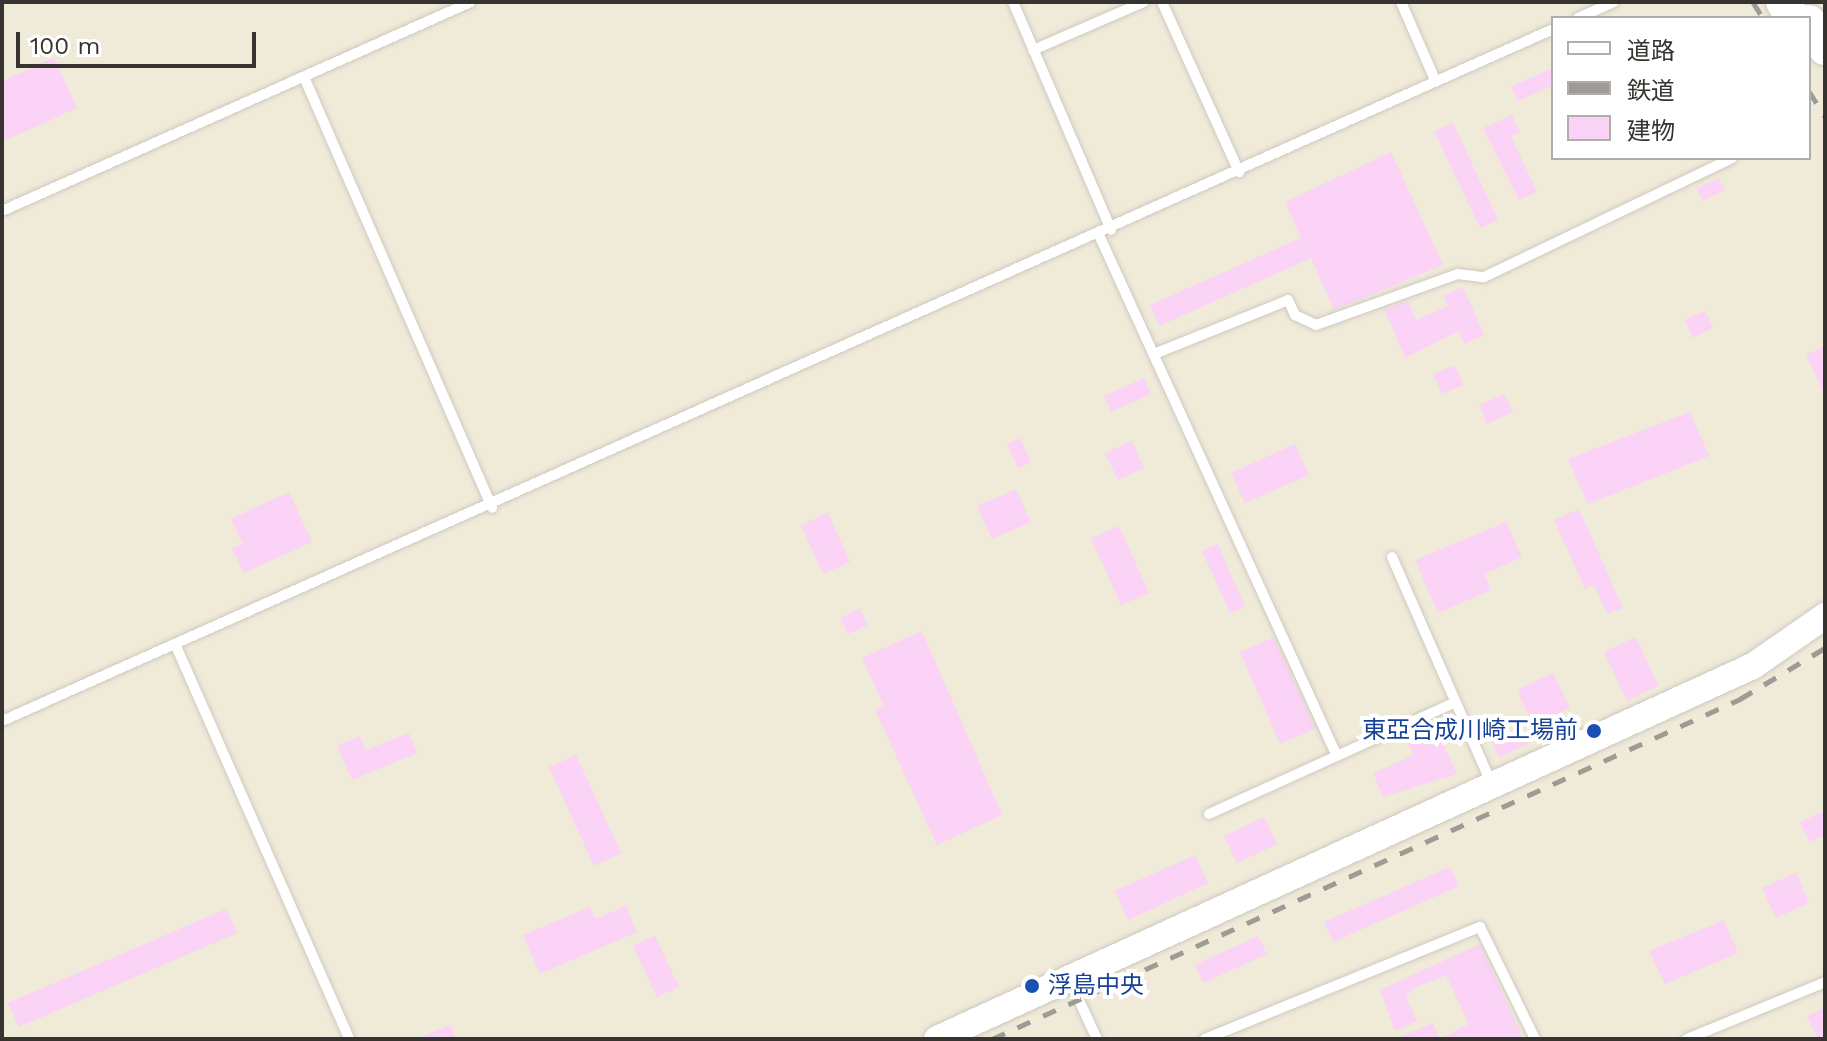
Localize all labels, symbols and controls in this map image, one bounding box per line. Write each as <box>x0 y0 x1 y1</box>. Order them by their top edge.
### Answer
scale bar <box>20 16 260 66</box>
legend <box>1551 16 1811 160</box>
text: 100 m <box>30 32 100 60</box>
text: 道路 <box>1627 37 1675 65</box>
text: 鉄道 <box>1627 77 1675 105</box>
text: 建物 <box>1627 117 1675 145</box>
place label: 東亞合成川崎工場前 <box>1362 717 1578 745</box>
marker: 東亞合成川崎工場前 <box>1585 722 1603 740</box>
place label: 浮島中央 <box>1048 972 1144 1000</box>
marker: 浮島中央 <box>1023 977 1041 995</box>

